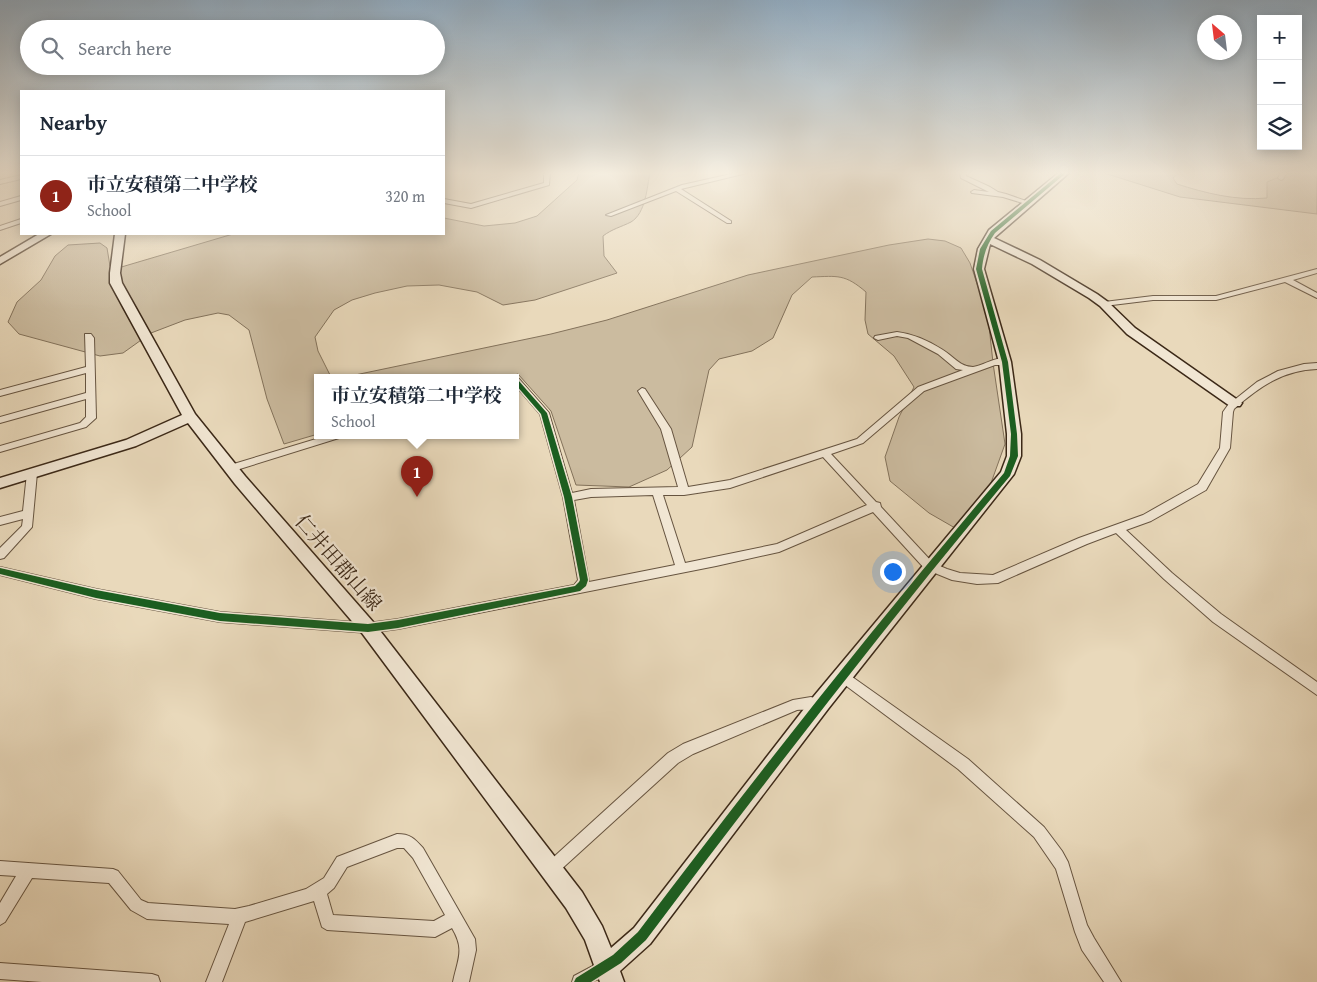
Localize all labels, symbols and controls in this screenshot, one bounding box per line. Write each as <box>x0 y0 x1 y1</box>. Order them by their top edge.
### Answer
north arrow <box>1197 15 1242 60</box>
map controls <box>1257 15 1302 150</box>
button: + <box>1257 15 1302 60</box>
search box <box>20 20 445 75</box>
icon: search <box>38 34 66 62</box>
text: Search here <box>78 34 172 62</box>
button: − <box>1257 60 1302 105</box>
button: layers <box>1257 105 1302 150</box>
text: Nearby <box>40 107 107 138</box>
text: 市立安積第二中学校 <box>87 170 258 198</box>
text: 1 <box>52 184 60 208</box>
text: 320 m <box>385 184 425 208</box>
text: School <box>87 198 131 222</box>
popup <box>314 374 519 439</box>
text: 市立安積第二中学校 <box>331 381 502 409</box>
text: School <box>331 409 375 433</box>
pin: 1 <box>401 456 433 497</box>
street label: 仁井田郡山線 <box>289 507 389 617</box>
your location <box>880 559 906 585</box>

